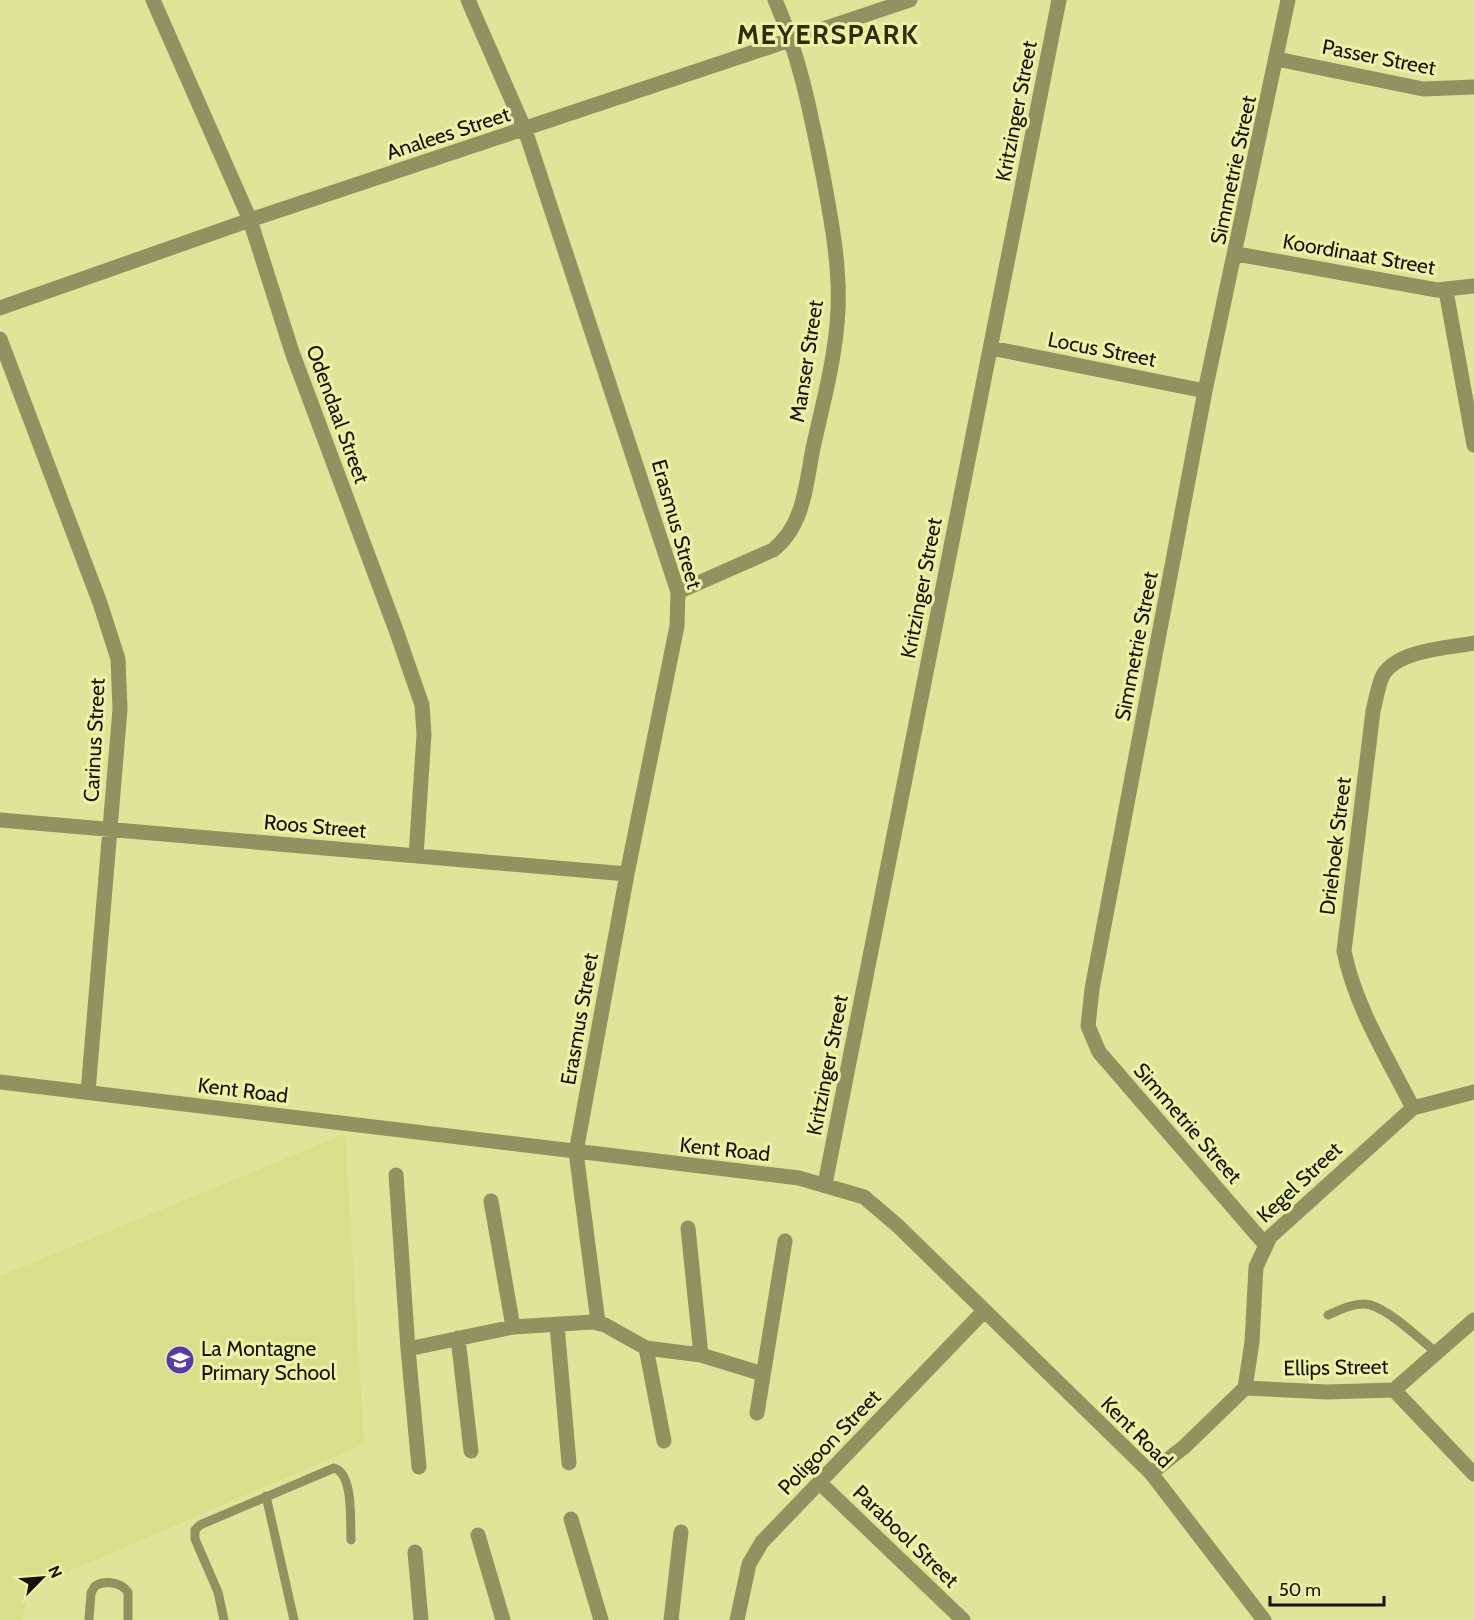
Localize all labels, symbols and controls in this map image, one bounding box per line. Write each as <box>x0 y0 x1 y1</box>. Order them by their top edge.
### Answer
district label: MEYERSPARK <box>737 18 919 51</box>
street label: Passer Street <box>1320 34 1438 80</box>
street label: Kritzinger Street <box>990 39 1042 183</box>
street label: Simmetrie Street <box>1205 93 1261 247</box>
street label: Analees Street <box>383 101 513 165</box>
street label: Koordinaat Street <box>1281 228 1437 280</box>
street label: Manser Street <box>784 298 828 424</box>
street label: Locus Street <box>1046 326 1158 372</box>
street label: Odendaal Street <box>301 341 375 487</box>
street label: Erasmus Street <box>647 456 707 592</box>
street label: Kritzinger Street <box>895 516 947 660</box>
street label: Simmetrie Street <box>1109 569 1163 723</box>
street label: Carinus Street <box>78 677 110 803</box>
street label: Driehoek Street <box>1314 776 1356 916</box>
street label: Roos Street <box>263 809 367 843</box>
street label: Erasmus Street <box>555 951 603 1087</box>
street label: Kritzinger Street <box>801 993 853 1137</box>
street label: Simmetrie Street <box>1129 1058 1247 1188</box>
street label: Kent Road <box>196 1072 290 1108</box>
street label: Kent Road <box>679 1132 771 1166</box>
street label: Kegel Street <box>1251 1136 1347 1228</box>
place label: La Montagne Primary School <box>201 1336 336 1385</box>
school or university icon: La Montagne Primary School <box>164 1344 196 1376</box>
street label: Ellips Street <box>1283 1354 1389 1380</box>
street label: Poligoon Street <box>773 1384 885 1500</box>
street label: Kent Road <box>1096 1391 1178 1473</box>
street label: Parabool Street <box>848 1480 964 1592</box>
north arrow <box>12 1548 72 1608</box>
text: N <box>44 1563 66 1581</box>
scale bar <box>1270 1569 1384 1607</box>
text: 50 m <box>1279 1579 1321 1601</box>

